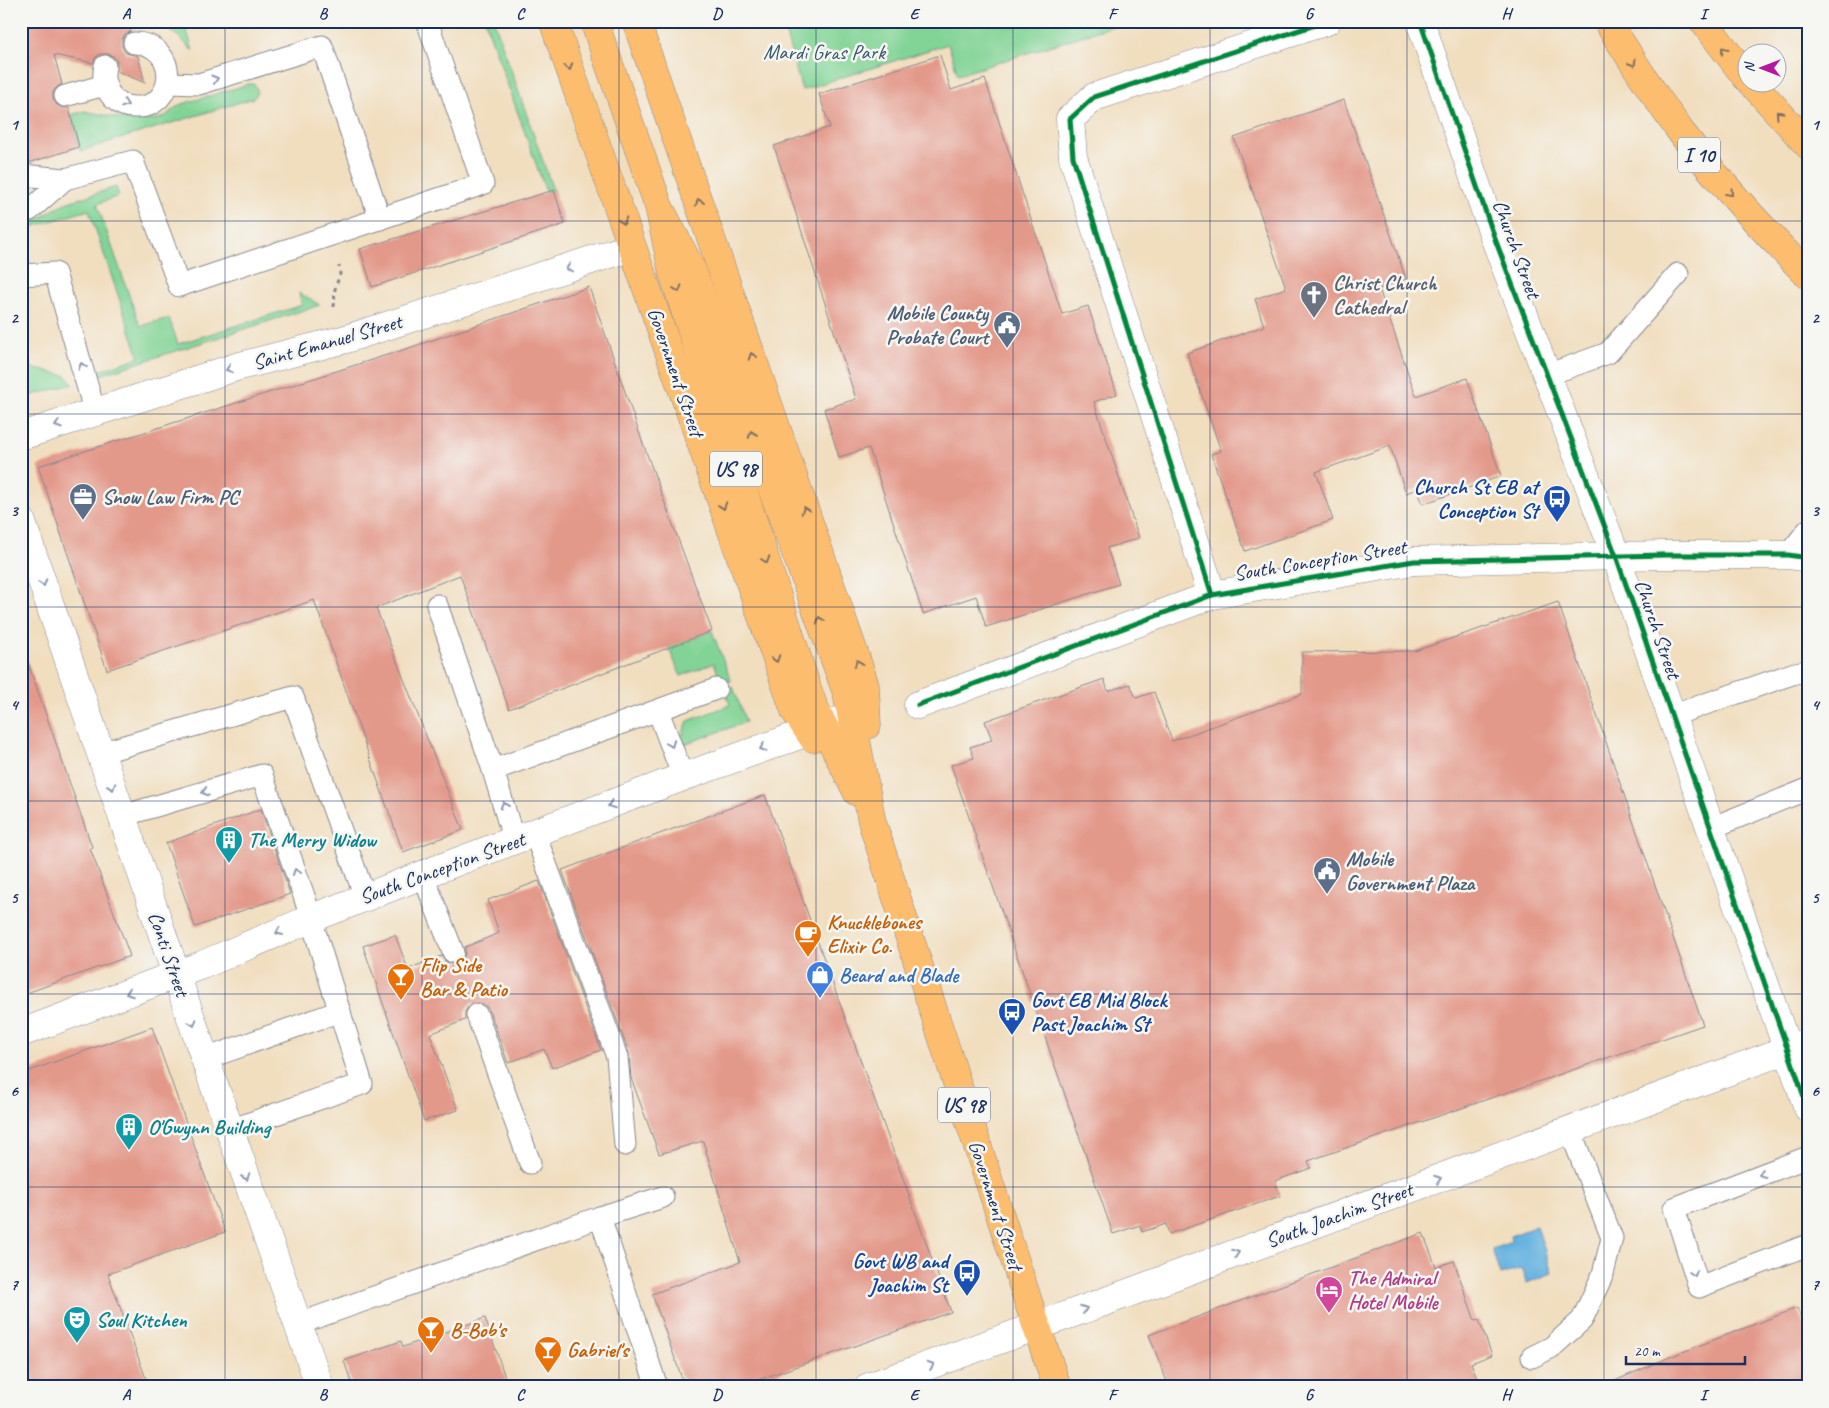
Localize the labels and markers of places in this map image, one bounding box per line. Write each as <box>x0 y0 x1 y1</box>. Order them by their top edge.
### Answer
place label: Christ Church Cathedral <box>1333 270 1438 320</box>
church icon: Christ Church Cathedral <box>1299 280 1329 319</box>
place label: Mobile County Probate Court <box>886 300 991 350</box>
public building icon: Mobile County Probate Court <box>992 310 1022 349</box>
place label: Church St EB at Conception St <box>1414 474 1541 524</box>
office icon: Snow Law Firm PC <box>68 482 98 521</box>
place label: Snow Law Firm PC <box>102 484 242 510</box>
bus stop icon: Church St EB at Conception St <box>1542 484 1572 523</box>
building icon: The Merry Widow <box>214 825 244 864</box>
place label: The Merry Widow <box>248 827 378 853</box>
place label: Mobile Government Plaza <box>1346 846 1476 896</box>
public building icon: Mobile Government Plaza <box>1312 856 1342 895</box>
place label: Knucklebones Elixir Co. <box>827 909 924 959</box>
cafe icon: Knucklebones Elixir Co. <box>793 919 823 958</box>
place label: Flip Side Bar & Patio <box>420 952 508 1002</box>
shop icon: Beard and Blade <box>805 960 835 999</box>
bar icon: Flip Side Bar & Patio <box>386 962 416 1001</box>
place label: Beard and Blade <box>839 962 960 988</box>
place label: Govt EB Mid Block Past Joachim St <box>1031 987 1169 1037</box>
bus stop icon: Govt EB Mid Block Past Joachim St <box>997 997 1027 1036</box>
building icon: O'Gwynn Building <box>114 1112 144 1151</box>
place label: O'Gwynn Building <box>148 1114 273 1141</box>
place label: Govt WB and Joachim St <box>853 1248 952 1298</box>
bus stop icon: Govt WB and Joachim St <box>952 1258 982 1297</box>
place label: The Admiral Hotel Mobile <box>1348 1265 1440 1315</box>
hotel icon: The Admiral Hotel Mobile <box>1314 1275 1344 1314</box>
theatre icon: Soul Kitchen <box>62 1305 92 1344</box>
place label: Soul Kitchen <box>96 1307 187 1333</box>
bar icon: B-Bob's <box>416 1315 446 1354</box>
place label: B-Bob's <box>450 1317 508 1343</box>
bar icon: Gabriel's <box>533 1335 563 1374</box>
place label: Gabriel's <box>567 1337 631 1363</box>

